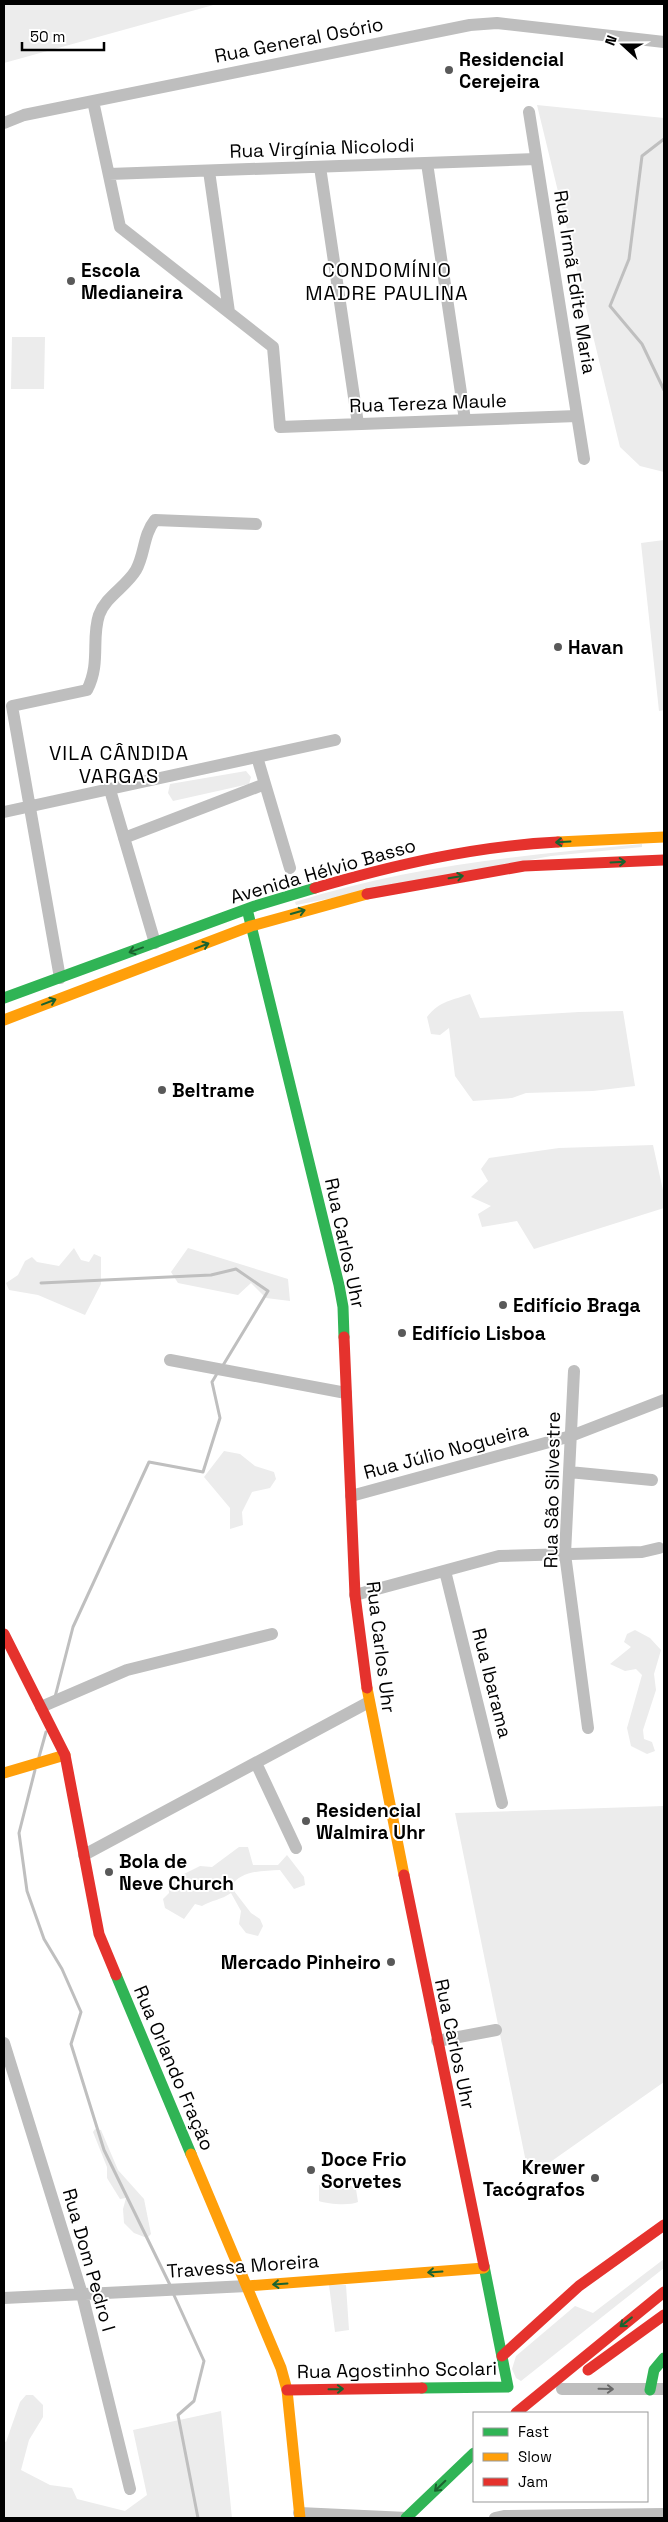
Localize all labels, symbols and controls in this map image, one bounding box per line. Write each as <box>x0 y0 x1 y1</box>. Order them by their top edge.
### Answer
street label: Rua General Osório <box>212 11 386 69</box>
scale bar <box>22 20 105 52</box>
north arrow <box>598 20 648 70</box>
text: 50 m <box>30 27 65 46</box>
text: N <box>601 33 621 48</box>
place label: Residencial Cerejeira <box>459 47 564 94</box>
marker: Residencial Cerejeira <box>443 64 455 76</box>
street label: Rua Virgínia Nicolodi <box>229 132 415 164</box>
street label: Rua Irmã Edite Maria <box>548 188 602 376</box>
district label: CONDOMÍNIO MADRE PAULINA <box>305 257 469 306</box>
place label: Escola Medianeira <box>81 258 183 305</box>
marker: Escola Medianeira <box>65 275 77 287</box>
street label: Rua Tereza Maule <box>349 388 507 418</box>
place label: Havan <box>568 635 624 660</box>
marker: Havan <box>552 641 564 653</box>
district label: VILA CÂNDIDA VARGAS <box>49 740 189 789</box>
street label: Avenida Hélvio Basso <box>227 833 419 909</box>
one-way arrow <box>555 837 571 846</box>
one-way arrow <box>610 857 626 866</box>
one-way arrow <box>448 871 464 881</box>
one-way arrow <box>289 907 305 917</box>
one-way arrow <box>193 941 209 950</box>
one-way arrow <box>128 946 144 955</box>
one-way arrow <box>41 997 56 1006</box>
place label: Beltrame <box>172 1078 255 1103</box>
marker: Beltrame <box>156 1084 168 1096</box>
street label: Rua Carlos Uhr <box>319 1176 371 1310</box>
place label: Edifício Braga <box>513 1293 641 1318</box>
marker: Edifício Braga <box>497 1299 509 1311</box>
place label: Edifício Lisboa <box>412 1321 546 1346</box>
marker: Edifício Lisboa <box>396 1327 408 1339</box>
street label: Rua São Silvestre <box>538 1411 566 1569</box>
street label: Rua Júlio Nogueira <box>361 1417 531 1485</box>
street label: Rua Carlos Uhr <box>361 1580 401 1714</box>
street label: Rua Ibarama <box>466 1626 518 1741</box>
place label: Residencial Walmira Uhr <box>316 1798 425 1845</box>
marker: Residencial Walmira Uhr <box>300 1815 312 1827</box>
place label: Bola de Neve Church <box>119 1849 234 1896</box>
marker: Bola de Neve Church <box>103 1866 115 1878</box>
place label: Mercado Pinheiro <box>221 1950 381 1975</box>
marker: Mercado Pinheiro <box>385 1956 397 1968</box>
street label: Rua Carlos Uhr <box>429 1977 481 2111</box>
street label: Rua Orlando Fração <box>128 1982 220 2154</box>
place label: Doce Frio Sorvetes <box>321 2147 407 2194</box>
place label: Krewer Tacógrafos <box>483 2155 585 2202</box>
marker: Doce Frio Sorvetes <box>305 2164 317 2176</box>
marker: Krewer Tacógrafos <box>589 2172 601 2184</box>
street label: Rua Dom Pedro I <box>57 2186 121 2334</box>
street label: Travessa Moreira <box>166 2248 320 2284</box>
one-way arrow <box>427 2267 443 2277</box>
one-way arrow <box>272 2279 288 2288</box>
one-way arrow <box>620 2316 633 2327</box>
street label: Rua Agostinho Scolari <box>297 2356 497 2384</box>
one-way arrow <box>327 2384 343 2394</box>
one-way arrow <box>597 2384 613 2394</box>
legend <box>473 2412 648 2502</box>
text: Fast <box>518 2422 549 2441</box>
text: Slow <box>518 2447 552 2466</box>
text: Jam <box>518 2472 548 2491</box>
one-way arrow <box>434 2480 447 2492</box>

